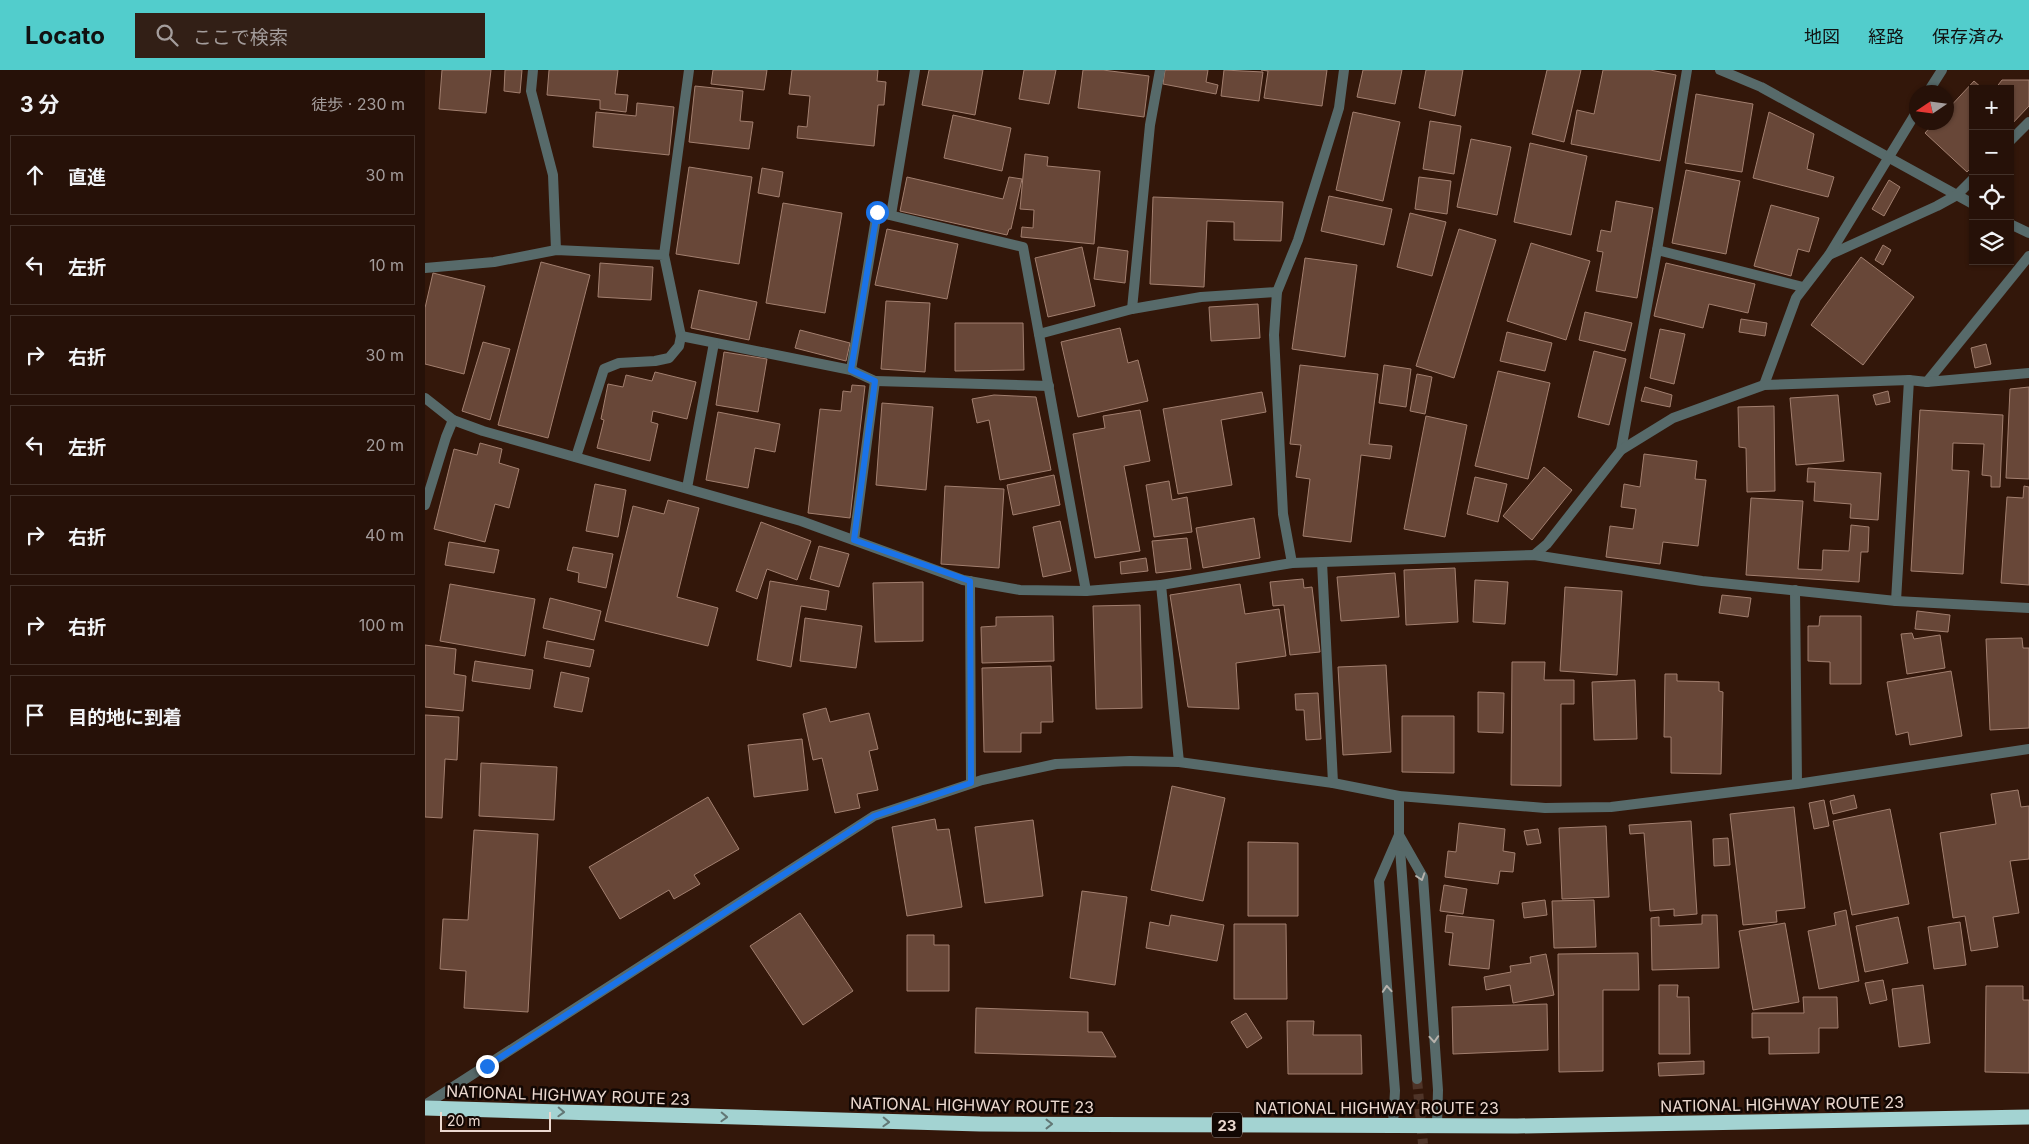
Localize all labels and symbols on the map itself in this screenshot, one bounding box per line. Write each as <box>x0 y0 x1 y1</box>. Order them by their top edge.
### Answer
north arrow <box>1909 85 1954 130</box>
route start <box>866 201 889 224</box>
one-way arrow <box>1416 873 1426 881</box>
one-way arrow <box>1382 984 1393 992</box>
one-way arrow <box>1429 1035 1440 1043</box>
route end <box>476 1055 499 1078</box>
street label: NATIONAL HIGHWAY ROUTE 23 <box>446 1081 690 1109</box>
street label: NATIONAL HIGHWAY ROUTE 23 <box>1660 1092 1904 1116</box>
street label: NATIONAL HIGHWAY ROUTE 23 <box>850 1093 1094 1117</box>
street label: NATIONAL HIGHWAY ROUTE 23 <box>1255 1098 1499 1118</box>
one-way arrow <box>558 1107 565 1117</box>
scale bar <box>440 1109 551 1132</box>
one-way arrow <box>720 1111 728 1122</box>
road number: 23 <box>1212 1112 1242 1138</box>
one-way arrow <box>882 1116 890 1127</box>
one-way arrow <box>1045 1119 1053 1129</box>

